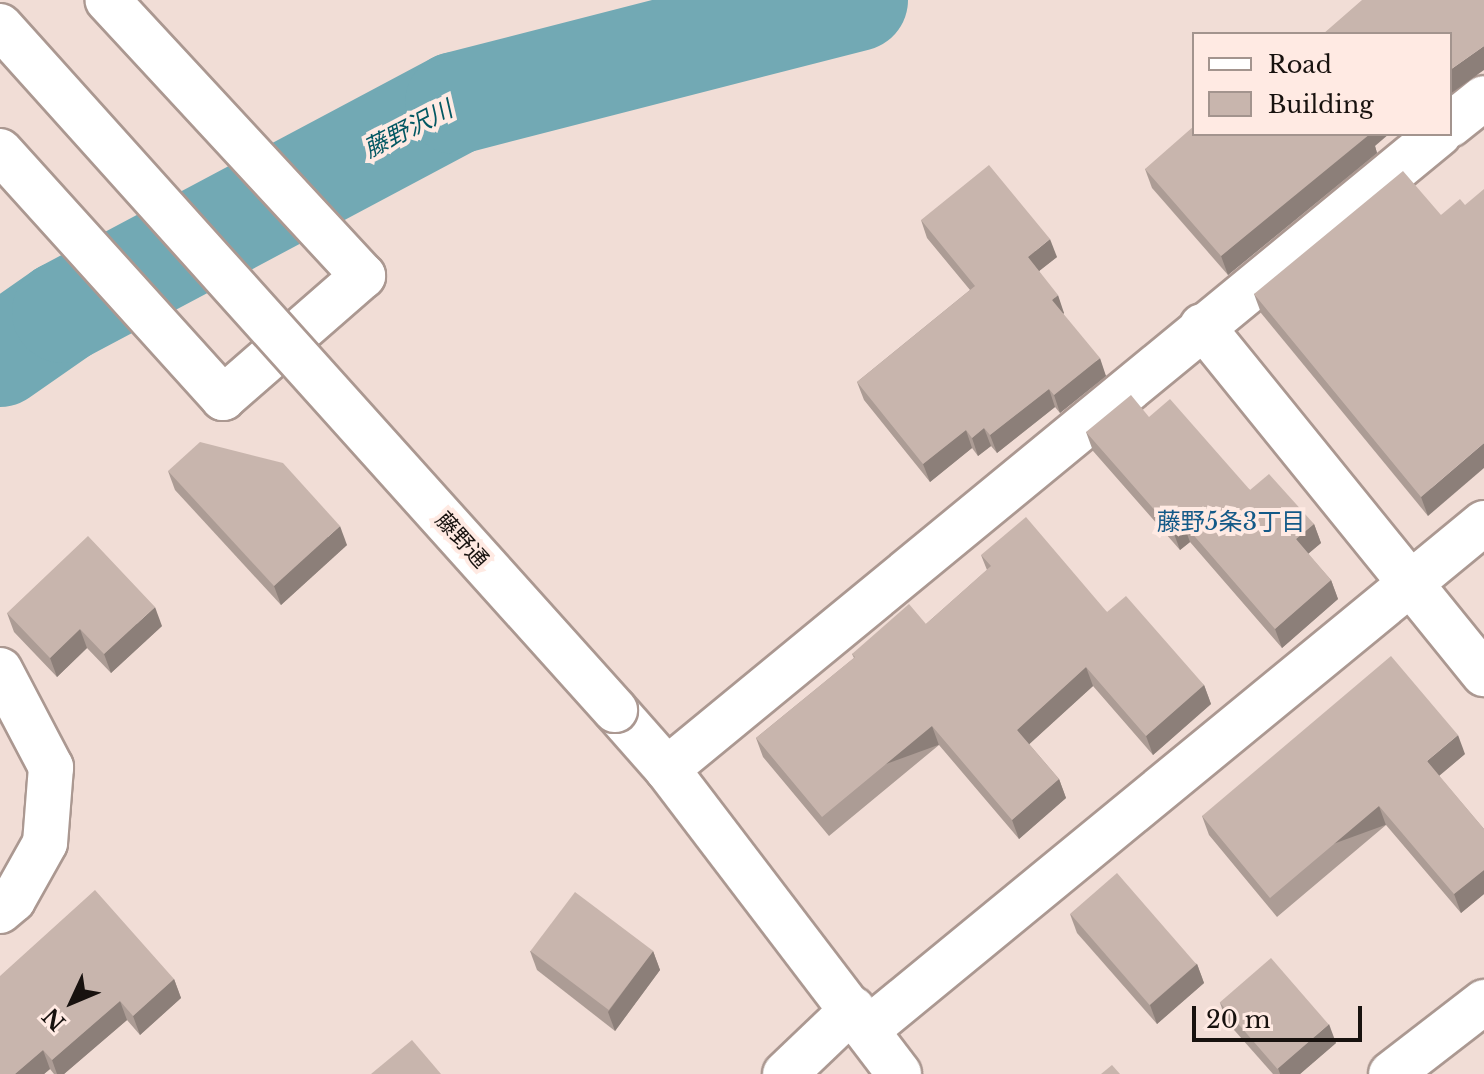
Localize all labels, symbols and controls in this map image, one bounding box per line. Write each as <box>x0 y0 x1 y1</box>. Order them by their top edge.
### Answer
legend <box>1192 32 1452 136</box>
text: Road <box>1268 50 1332 79</box>
text: Building <box>1268 90 1374 119</box>
water label: 藤野沢川 <box>359 94 457 164</box>
street label: 藤野通 <box>430 507 494 573</box>
district label: 藤野5条3丁目 <box>1157 508 1305 536</box>
north arrow <box>32 962 112 1042</box>
scale bar <box>1196 990 1366 1040</box>
text: N <box>37 1002 71 1036</box>
text: 20 m <box>1206 1005 1271 1034</box>

